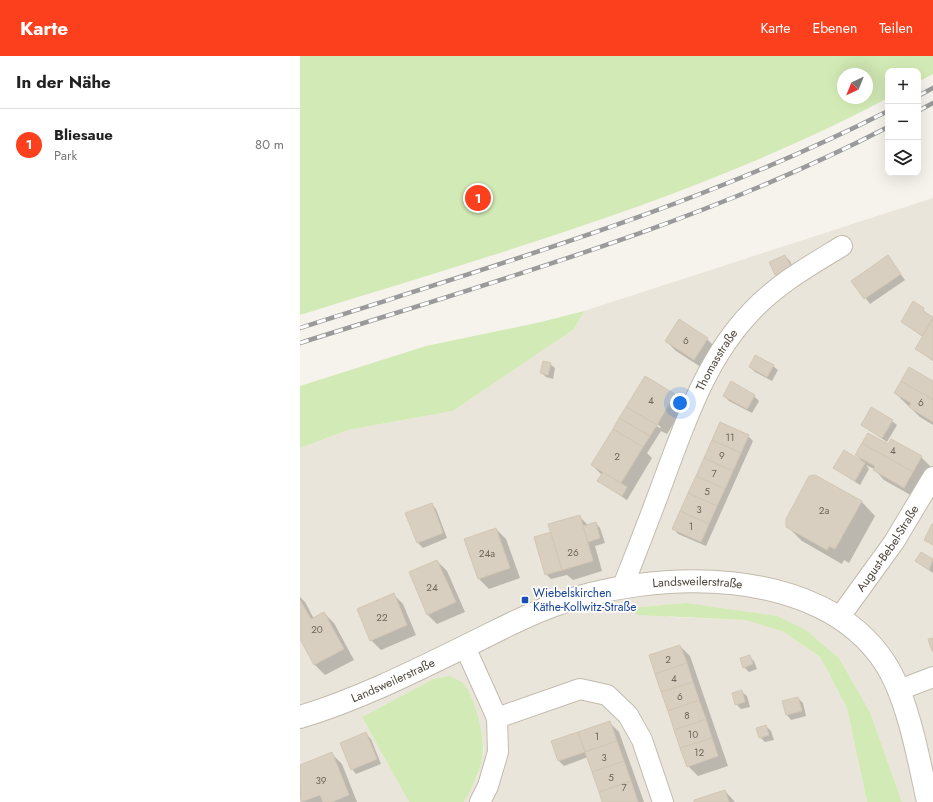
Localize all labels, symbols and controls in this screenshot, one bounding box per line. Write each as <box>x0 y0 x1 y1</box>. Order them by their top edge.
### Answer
text: Karte <box>20 15 68 42</box>
text: Karte <box>760 18 790 38</box>
text: Ebenen <box>812 18 857 38</box>
text: Teilen <box>879 18 913 38</box>
north arrow <box>837 68 873 104</box>
map controls <box>885 68 921 176</box>
button: + <box>885 68 921 104</box>
text: In der Nähe <box>16 70 111 94</box>
button: − <box>885 104 921 140</box>
text: Bliesaue <box>54 124 113 146</box>
text: 1 <box>26 135 32 154</box>
text: 80 m <box>255 135 284 154</box>
button: layers <box>885 140 921 176</box>
text: Park <box>54 146 77 165</box>
pin: 1 <box>465 183 491 213</box>
street label: Thomasstraße <box>691 325 742 394</box>
house number: 6 <box>683 333 689 348</box>
house number: 4 <box>648 393 654 408</box>
your location <box>670 393 690 413</box>
house number: 6 <box>918 395 924 410</box>
house number: 11 <box>726 430 735 445</box>
house number: 4 <box>890 443 896 458</box>
house number: 9 <box>719 448 725 463</box>
house number: 2 <box>614 449 620 464</box>
house number: 7 <box>711 466 717 481</box>
house number: 5 <box>704 484 710 499</box>
house number: 3 <box>696 502 702 517</box>
street label: August-Bebel-Straße <box>852 502 923 595</box>
house number: 2a <box>819 503 829 518</box>
house number: 1 <box>689 519 693 534</box>
house number: 26 <box>567 545 579 560</box>
house number: 24a <box>479 546 495 561</box>
street label: Landsweilerstraße <box>652 572 744 593</box>
house number: 24 <box>426 580 438 595</box>
place label: Wiebelskirchen Käthe-Kollwitz-Straße <box>533 584 636 616</box>
marker: Wiebelskirchen Käthe-Kollwitz-Straße <box>520 595 530 605</box>
house number: 22 <box>376 610 388 625</box>
house number: 20 <box>311 622 323 637</box>
house number: 2 <box>665 652 671 667</box>
street label: Landsweilerstraße <box>348 654 438 707</box>
house number: 4 <box>671 671 677 686</box>
house number: 6 <box>677 689 683 704</box>
house number: 8 <box>684 708 690 723</box>
house number: 10 <box>688 727 698 742</box>
house number: 1 <box>595 729 599 744</box>
house number: 12 <box>694 745 704 760</box>
house number: 3 <box>601 750 607 765</box>
house number: 5 <box>608 770 614 785</box>
house number: 39 <box>315 773 327 788</box>
house number: 7 <box>621 780 627 795</box>

